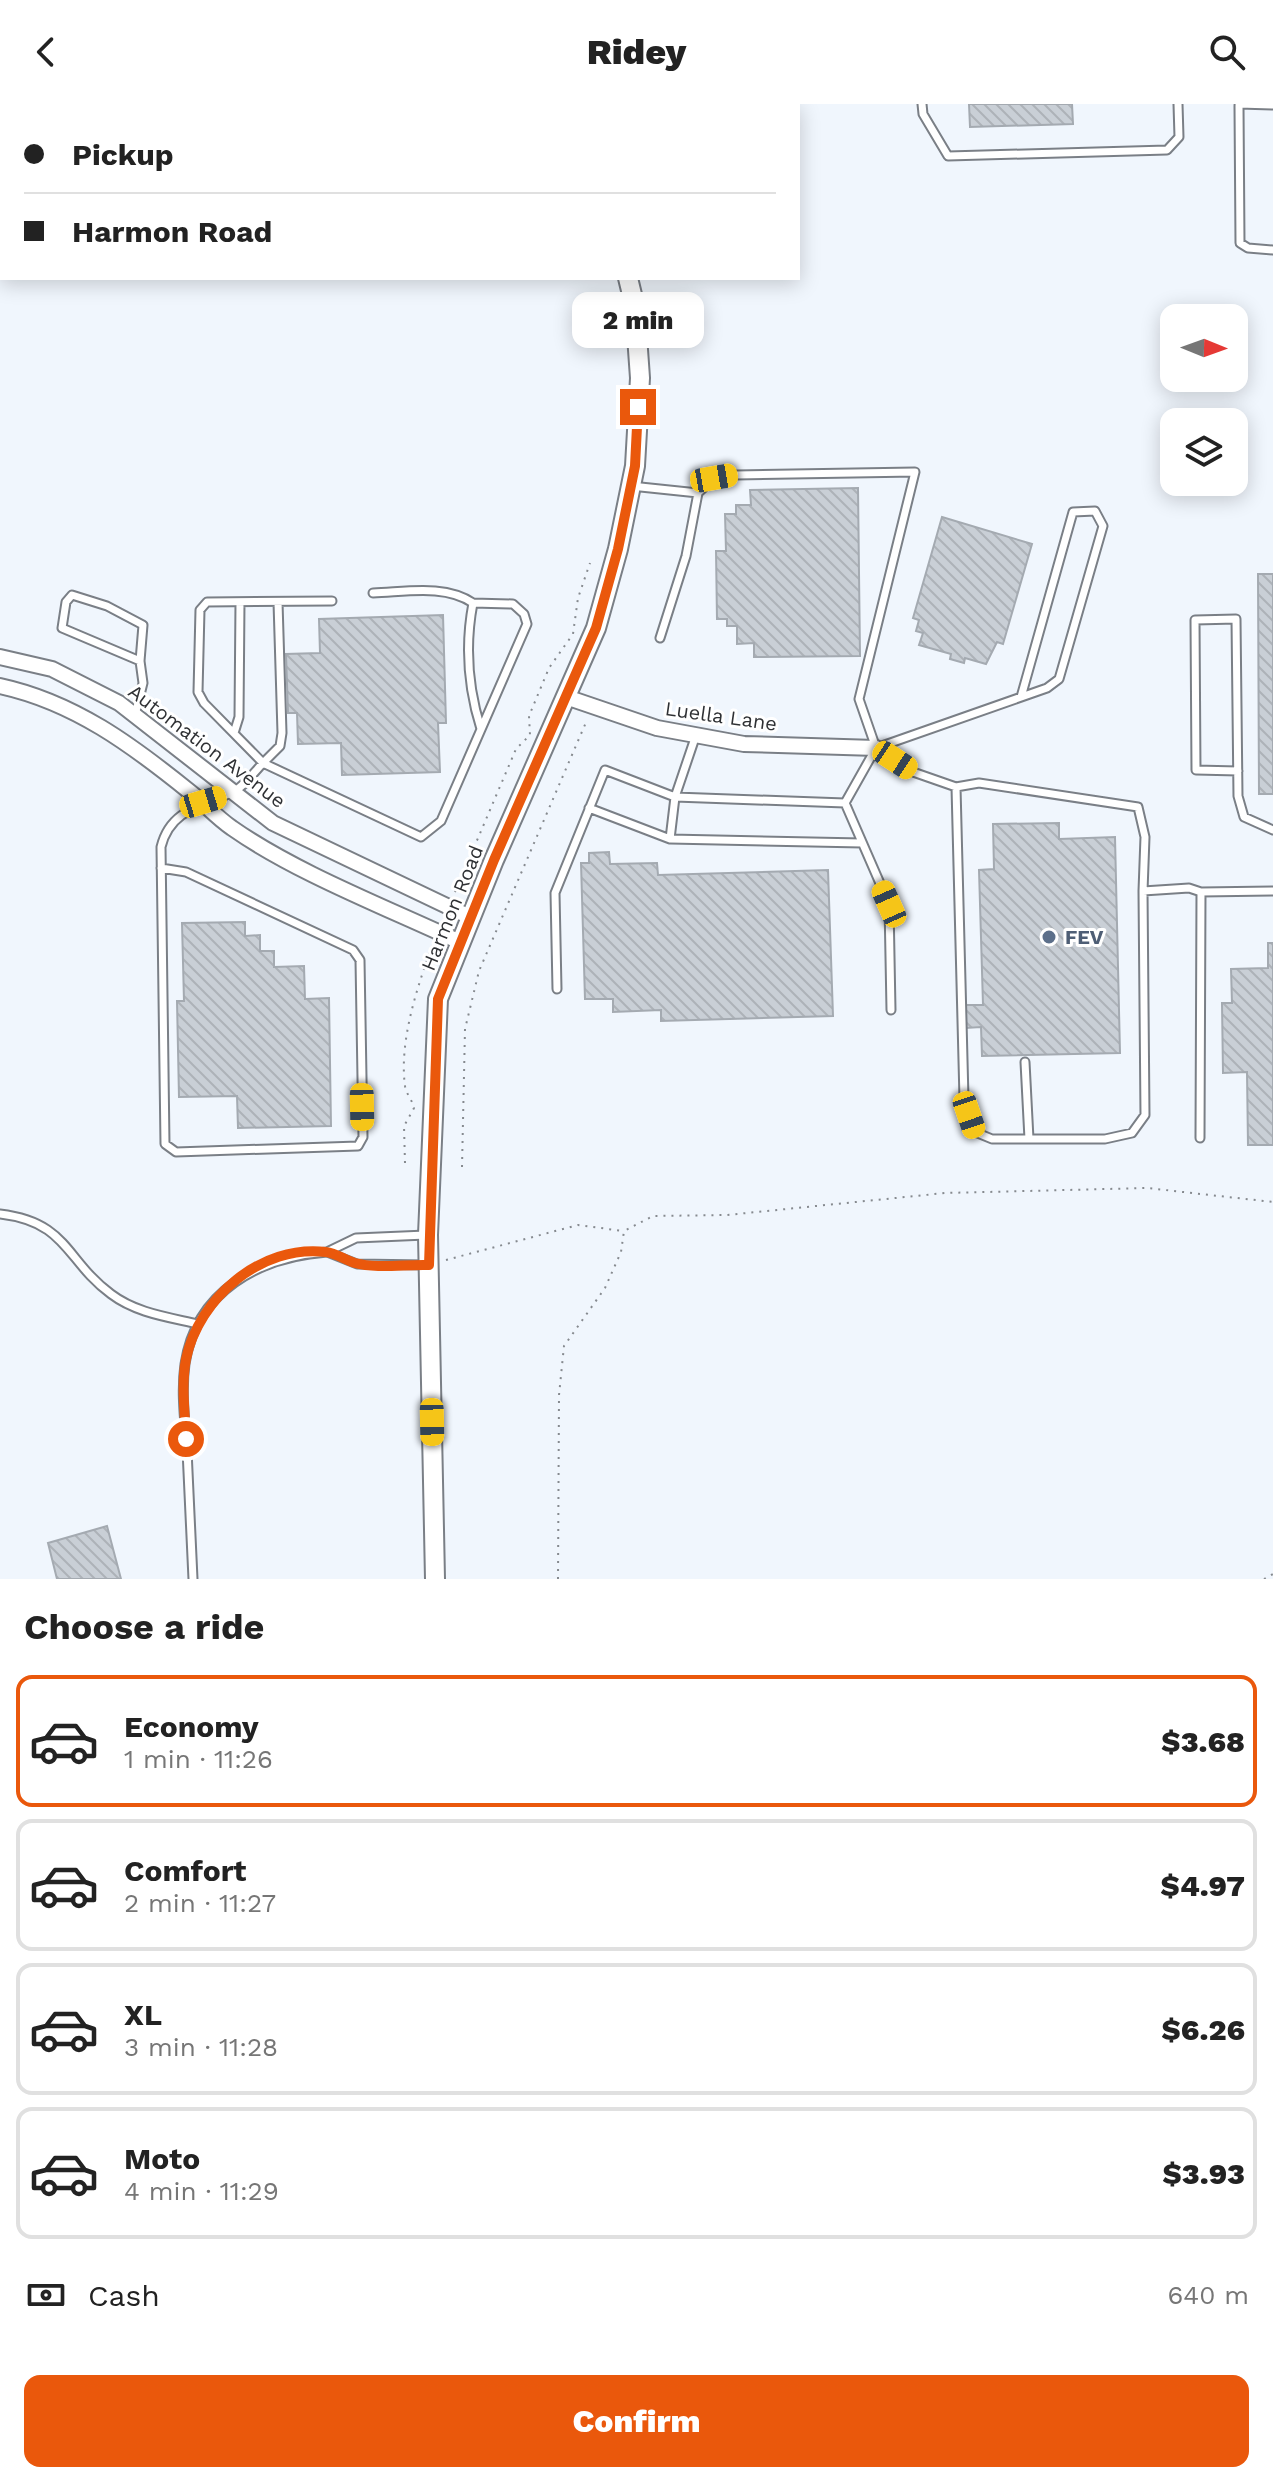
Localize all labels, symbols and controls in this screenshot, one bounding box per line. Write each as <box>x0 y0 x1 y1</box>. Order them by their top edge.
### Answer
icon: back <box>24 30 68 74</box>
icon: search <box>1205 30 1249 74</box>
text: Ridey <box>587 31 686 73</box>
text: Pickup <box>72 137 174 172</box>
text: Harmon Road <box>72 214 272 249</box>
callout: 2 min <box>572 291 704 347</box>
north arrow <box>1160 304 1248 392</box>
map controls <box>1160 304 1248 496</box>
text: 2 min <box>603 305 673 335</box>
route end <box>620 389 656 425</box>
button: layers <box>1160 408 1248 496</box>
car <box>688 462 740 494</box>
street label: Automation Avenue <box>124 679 290 813</box>
street label: Luella Lane <box>664 696 778 736</box>
car <box>868 737 922 783</box>
car <box>177 784 229 820</box>
street label: Harmon Road <box>416 842 488 974</box>
car <box>868 877 910 931</box>
place label: FEV <box>1065 925 1104 949</box>
marker: FEV <box>1040 928 1058 946</box>
car <box>350 1083 374 1131</box>
car <box>950 1088 988 1142</box>
car <box>420 1398 444 1446</box>
route start <box>168 1421 204 1457</box>
text: Choose a ride <box>24 1606 264 1648</box>
icon: car <box>28 1705 100 1777</box>
text: Economy <box>124 1709 259 1744</box>
text: $3.68 <box>1161 1724 1245 1759</box>
text: 1 min · 11:26 <box>124 1744 273 1774</box>
icon: car <box>28 1849 100 1921</box>
text: Comfort <box>124 1853 246 1888</box>
text: $4.97 <box>1161 1868 1245 1903</box>
text: 2 min · 11:27 <box>124 1888 276 1918</box>
icon: car <box>28 1993 100 2065</box>
text: XL <box>124 1997 162 2032</box>
text: $6.26 <box>1161 2012 1245 2047</box>
text: 3 min · 11:28 <box>124 2032 278 2062</box>
icon: car <box>28 2137 100 2209</box>
text: Moto <box>124 2141 200 2176</box>
text: $3.93 <box>1162 2156 1245 2191</box>
text: 4 min · 11:29 <box>124 2176 279 2206</box>
icon: cash <box>24 2273 68 2317</box>
text: Cash <box>88 2278 160 2313</box>
text: 640 m <box>1167 2280 1249 2310</box>
button: Confirm <box>24 2375 1249 2467</box>

